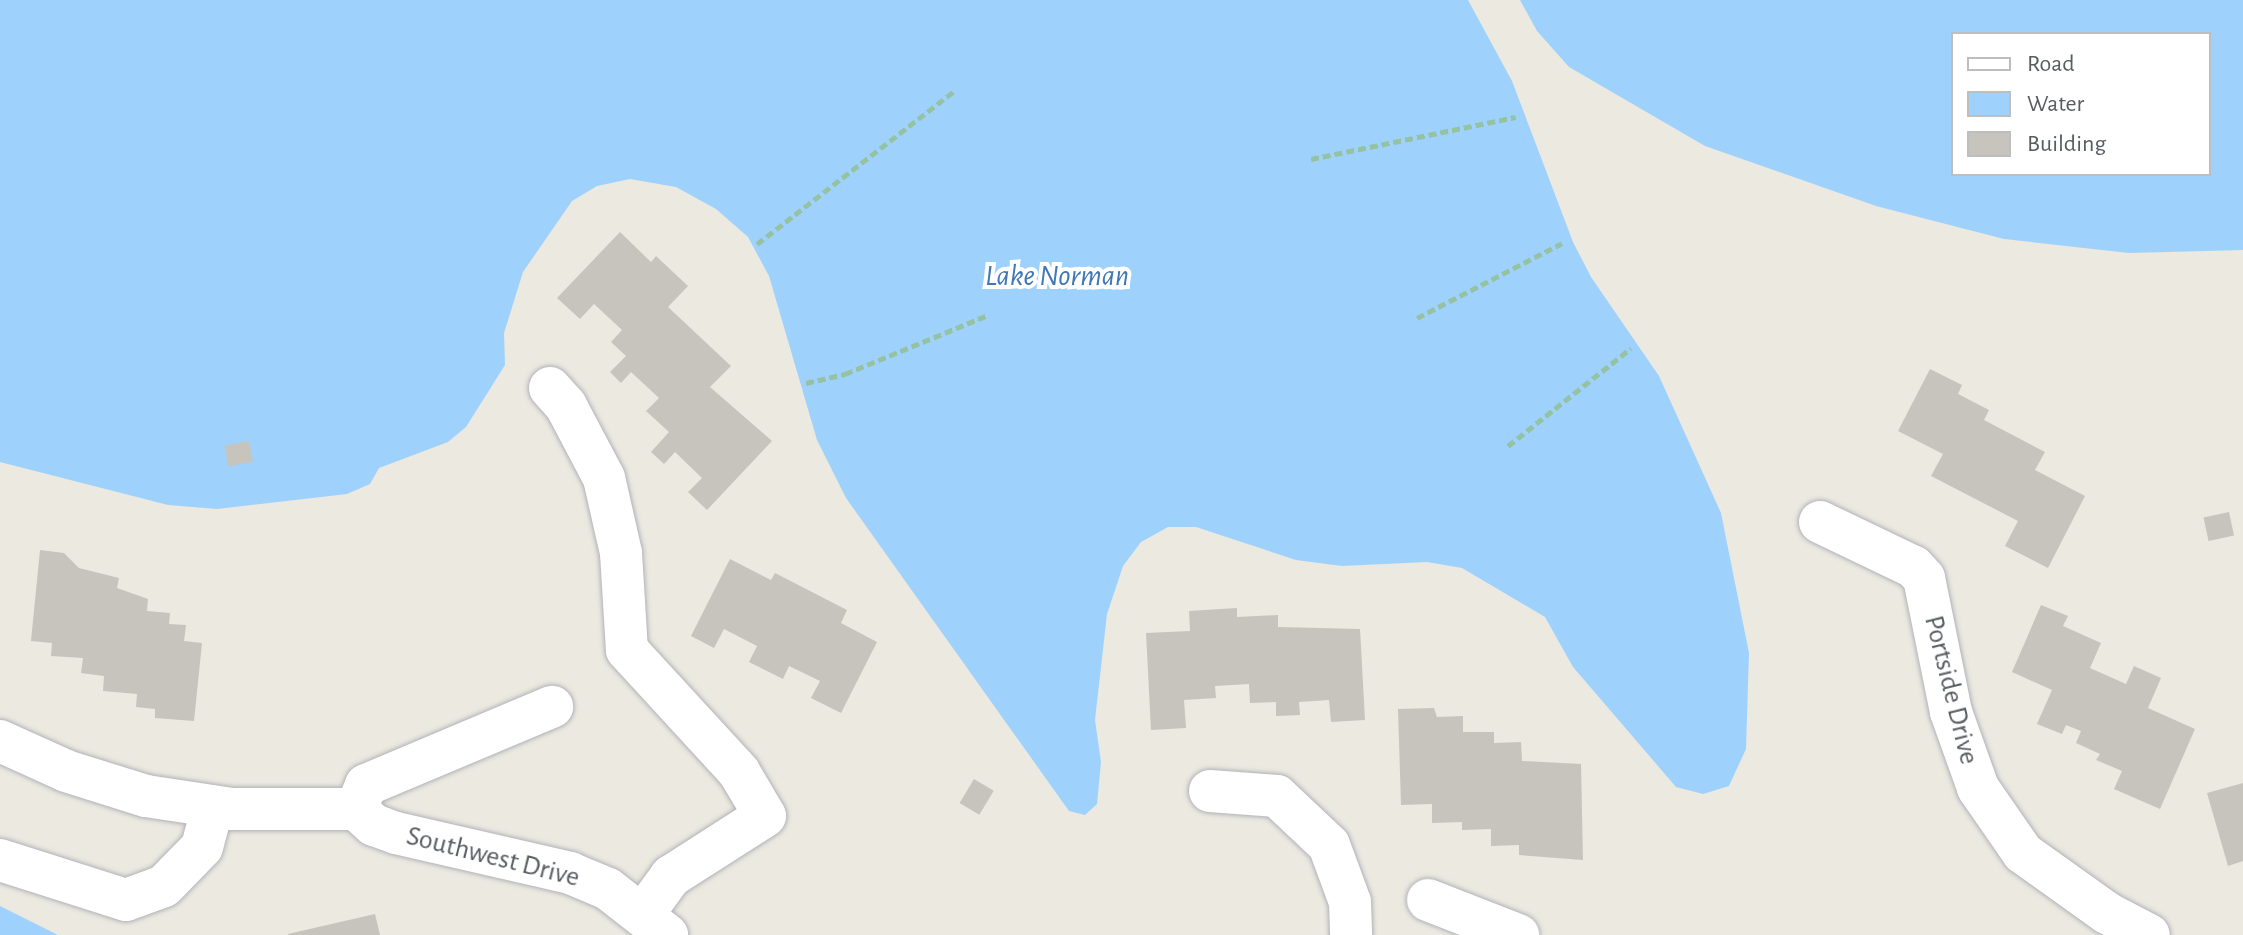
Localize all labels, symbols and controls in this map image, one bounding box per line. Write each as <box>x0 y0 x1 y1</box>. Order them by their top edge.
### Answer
legend <box>1951 32 2211 176</box>
text: Road <box>2027 52 2075 76</box>
text: Water <box>2027 92 2084 116</box>
text: Building <box>2027 132 2106 156</box>
water label: Lake Norman <box>985 258 1129 294</box>
street label: Portside Drive <box>1916 612 1986 768</box>
street label: Southwest Drive <box>403 819 583 895</box>

